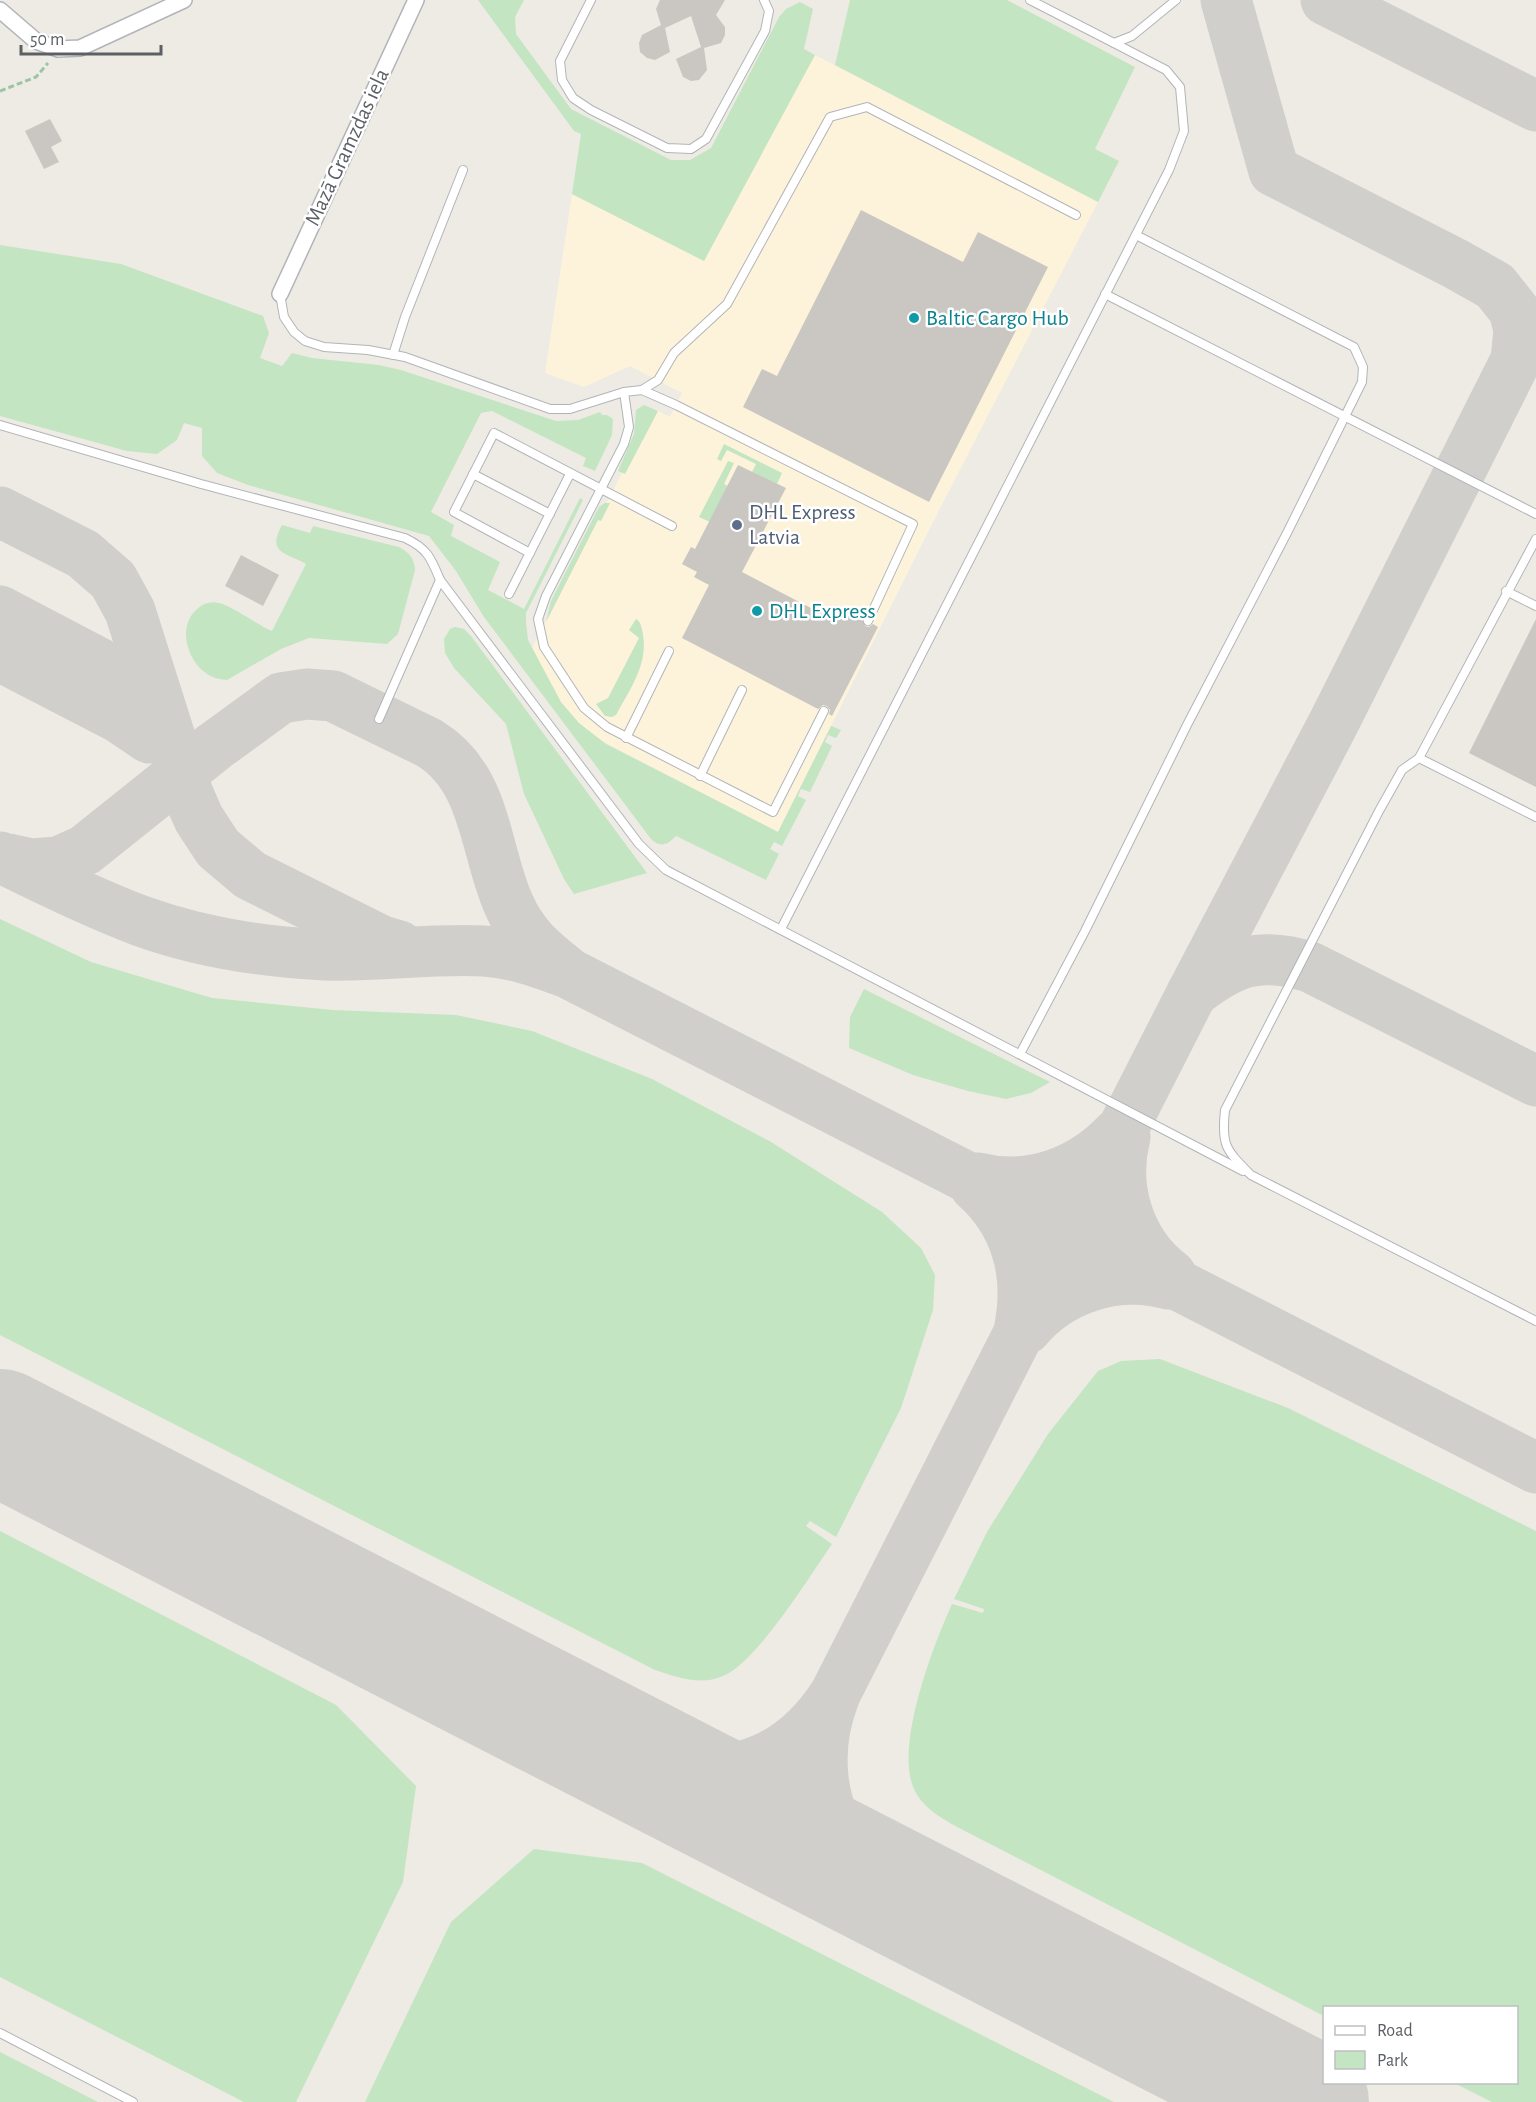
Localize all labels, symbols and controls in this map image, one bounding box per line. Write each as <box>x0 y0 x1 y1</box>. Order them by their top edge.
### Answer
scale bar <box>21 18 160 56</box>
text: 50 m <box>30 31 64 49</box>
street label: Mazā Gramzdas iela <box>301 65 393 229</box>
place label: Baltic Cargo Hub <box>926 307 1069 329</box>
marker: Baltic Cargo Hub <box>907 311 921 325</box>
place label: DHL Express Latvia <box>749 501 856 548</box>
marker: DHL Express Latvia <box>730 518 744 532</box>
place label: DHL Express <box>769 600 876 622</box>
marker: DHL Express <box>750 604 764 618</box>
legend <box>1323 2006 1518 2084</box>
text: Road <box>1377 2022 1413 2040</box>
text: Park <box>1377 2052 1409 2070</box>

